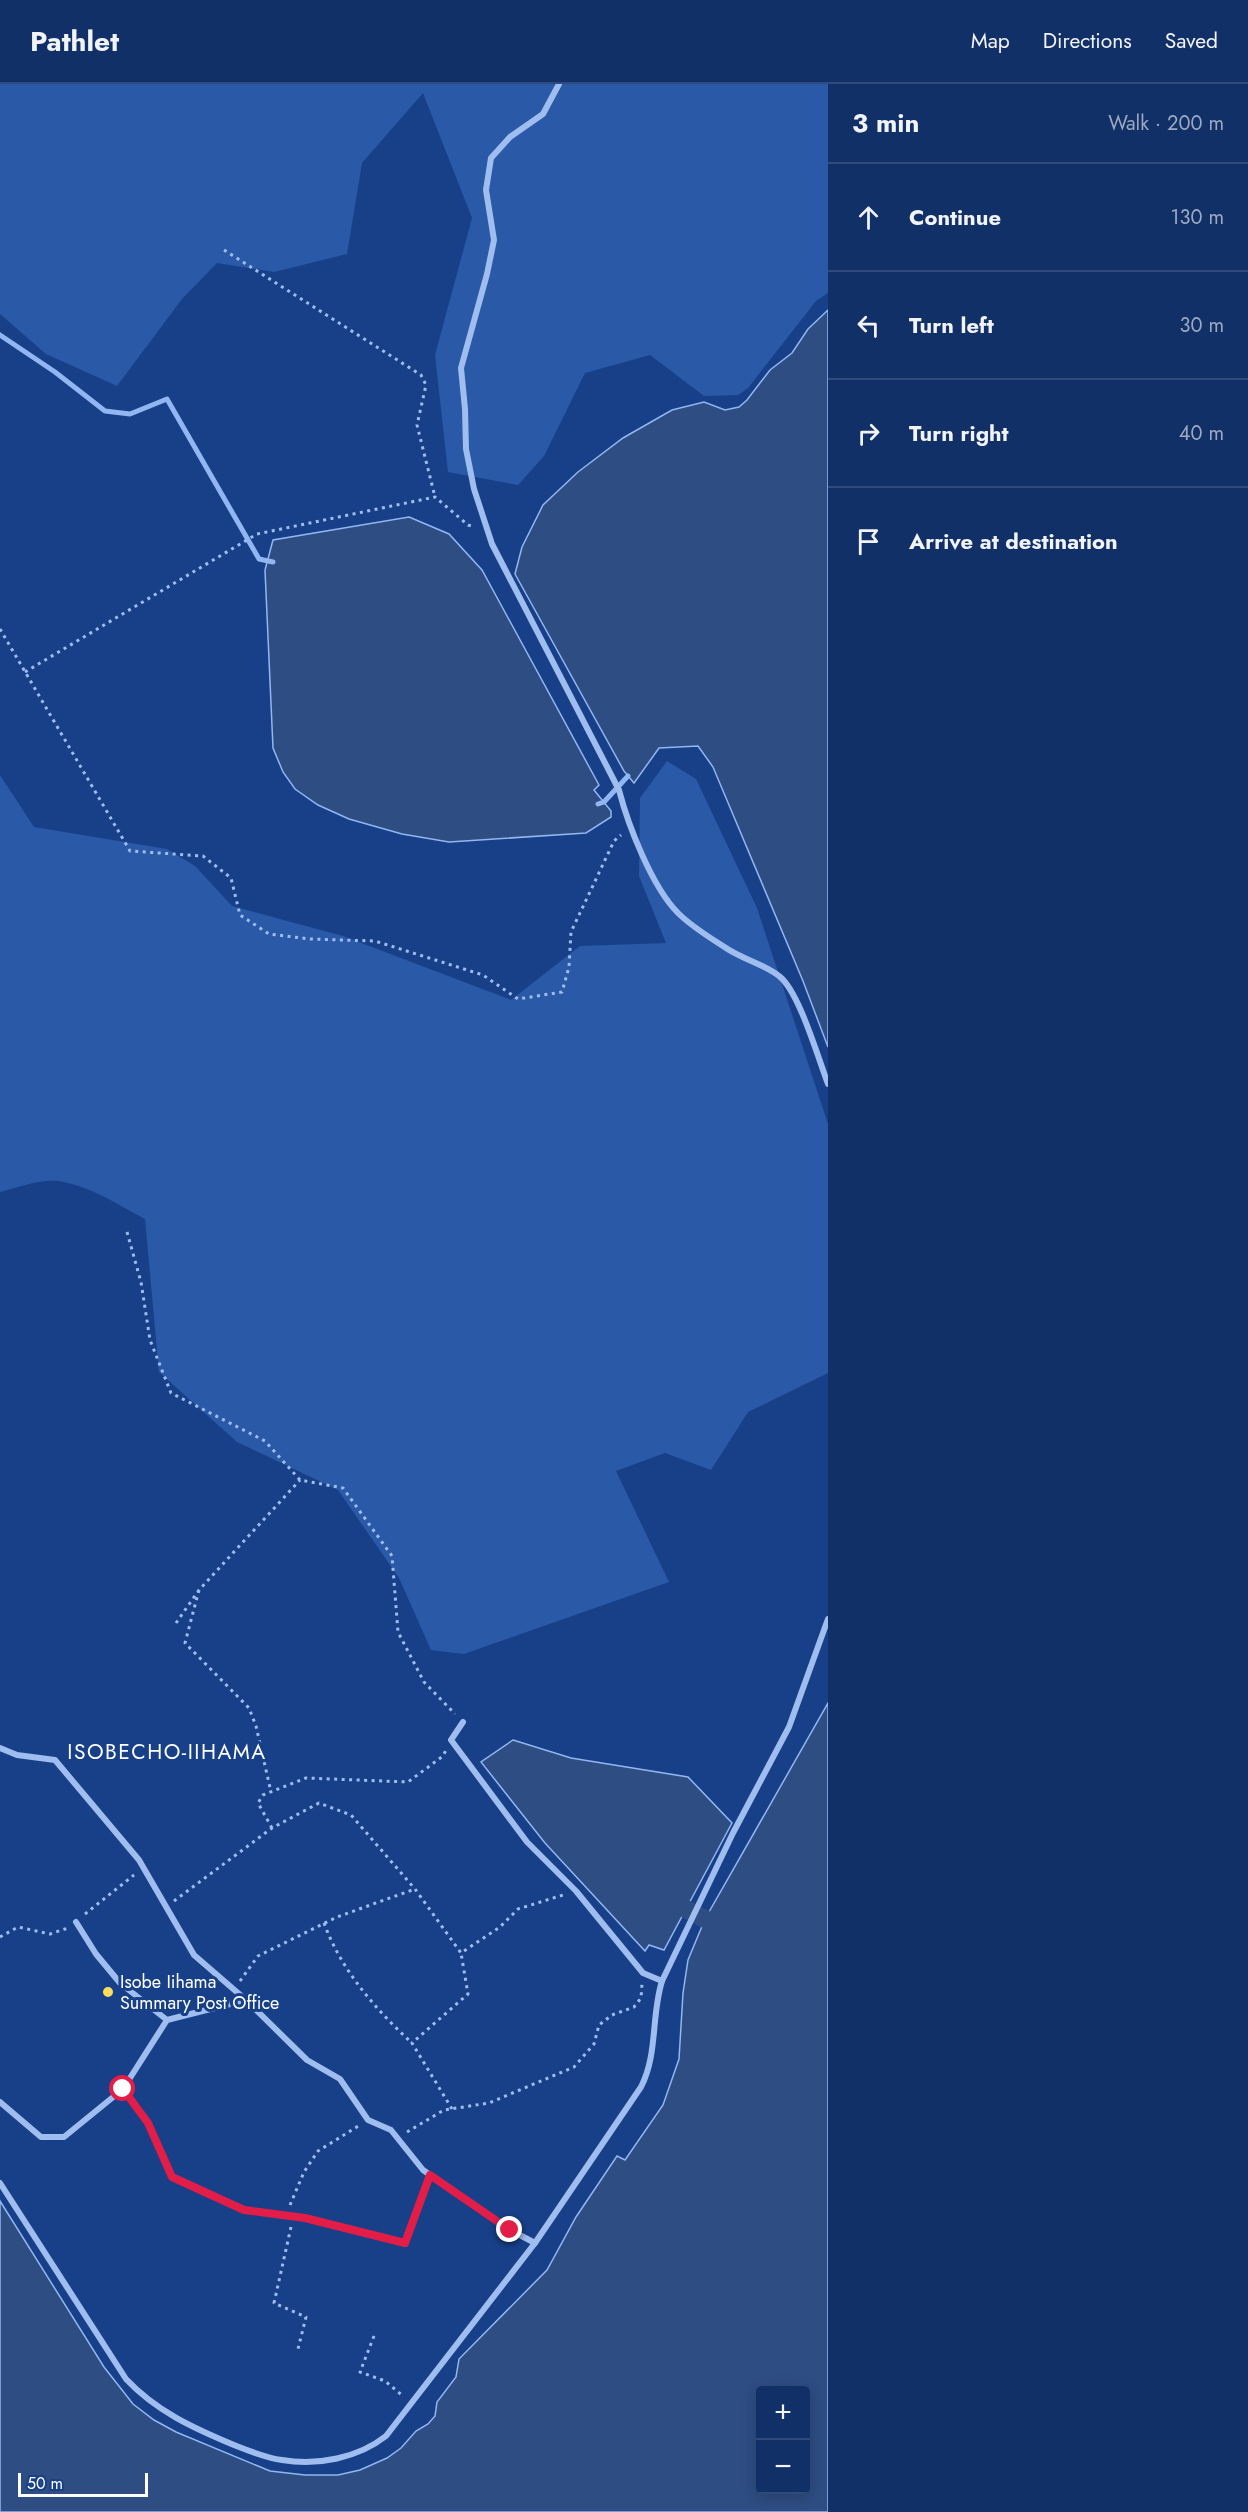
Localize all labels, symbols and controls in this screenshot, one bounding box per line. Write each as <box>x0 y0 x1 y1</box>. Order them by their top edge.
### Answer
text: Pathlet <box>30 21 119 62</box>
text: Map <box>971 26 1010 56</box>
text: Directions <box>1043 26 1132 56</box>
text: Saved <box>1165 26 1218 56</box>
text: 3 min <box>852 104 919 142</box>
text: Walk · 200 m <box>1108 109 1224 138</box>
icon: ahead <box>852 201 885 234</box>
text: Continue <box>909 201 1001 233</box>
text: 130 m <box>1170 203 1224 232</box>
icon: left <box>852 309 885 342</box>
text: Turn left <box>909 309 994 341</box>
text: 30 m <box>1179 311 1224 340</box>
icon: right <box>852 417 885 450</box>
text: Turn right <box>909 417 1009 449</box>
text: 40 m <box>1179 419 1224 448</box>
icon: arrive <box>852 525 885 558</box>
text: Arrive at destination <box>909 525 1118 557</box>
district label: ISOBECHO-IIHAMA <box>67 1737 267 1767</box>
place label: Isobe Iihama Summary Post Office <box>120 1969 279 2016</box>
marker: Isobe Iihama Summary Post Office <box>101 1985 115 1999</box>
route start <box>109 2075 135 2101</box>
route end <box>496 2216 522 2242</box>
map controls <box>756 2386 810 2494</box>
button: + <box>756 2386 810 2440</box>
button: − <box>756 2440 810 2494</box>
scale bar <box>18 2470 148 2498</box>
text: 50 m <box>27 2472 63 2495</box>

